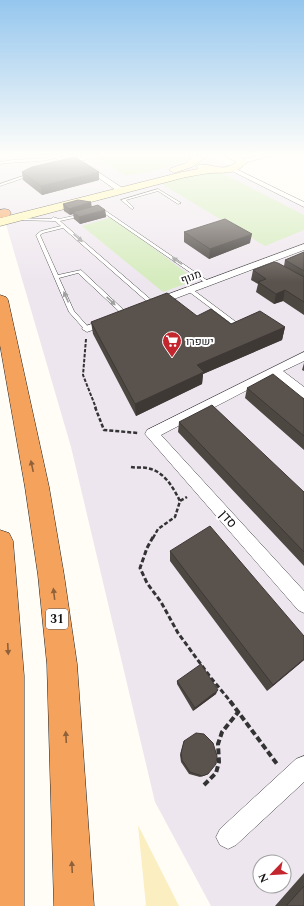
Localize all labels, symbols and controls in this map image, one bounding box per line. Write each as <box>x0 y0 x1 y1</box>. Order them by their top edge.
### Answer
one-way arrow <box>73 233 83 243</box>
one-way arrow <box>171 257 182 265</box>
street label: מנוף <box>178 265 204 289</box>
one-way arrow <box>62 290 68 302</box>
one-way arrow <box>106 296 116 306</box>
supermarket icon: ישפרו <box>161 330 183 358</box>
place label: ישפרו <box>186 333 214 350</box>
one-way arrow <box>29 459 35 472</box>
street label: סדן <box>214 505 242 533</box>
one-way arrow <box>50 588 57 600</box>
road number: 31 <box>46 609 68 629</box>
one-way arrow <box>4 643 11 655</box>
one-way arrow <box>62 731 69 743</box>
north arrow <box>252 854 292 894</box>
one-way arrow <box>69 861 76 873</box>
text: N <box>254 870 273 886</box>

